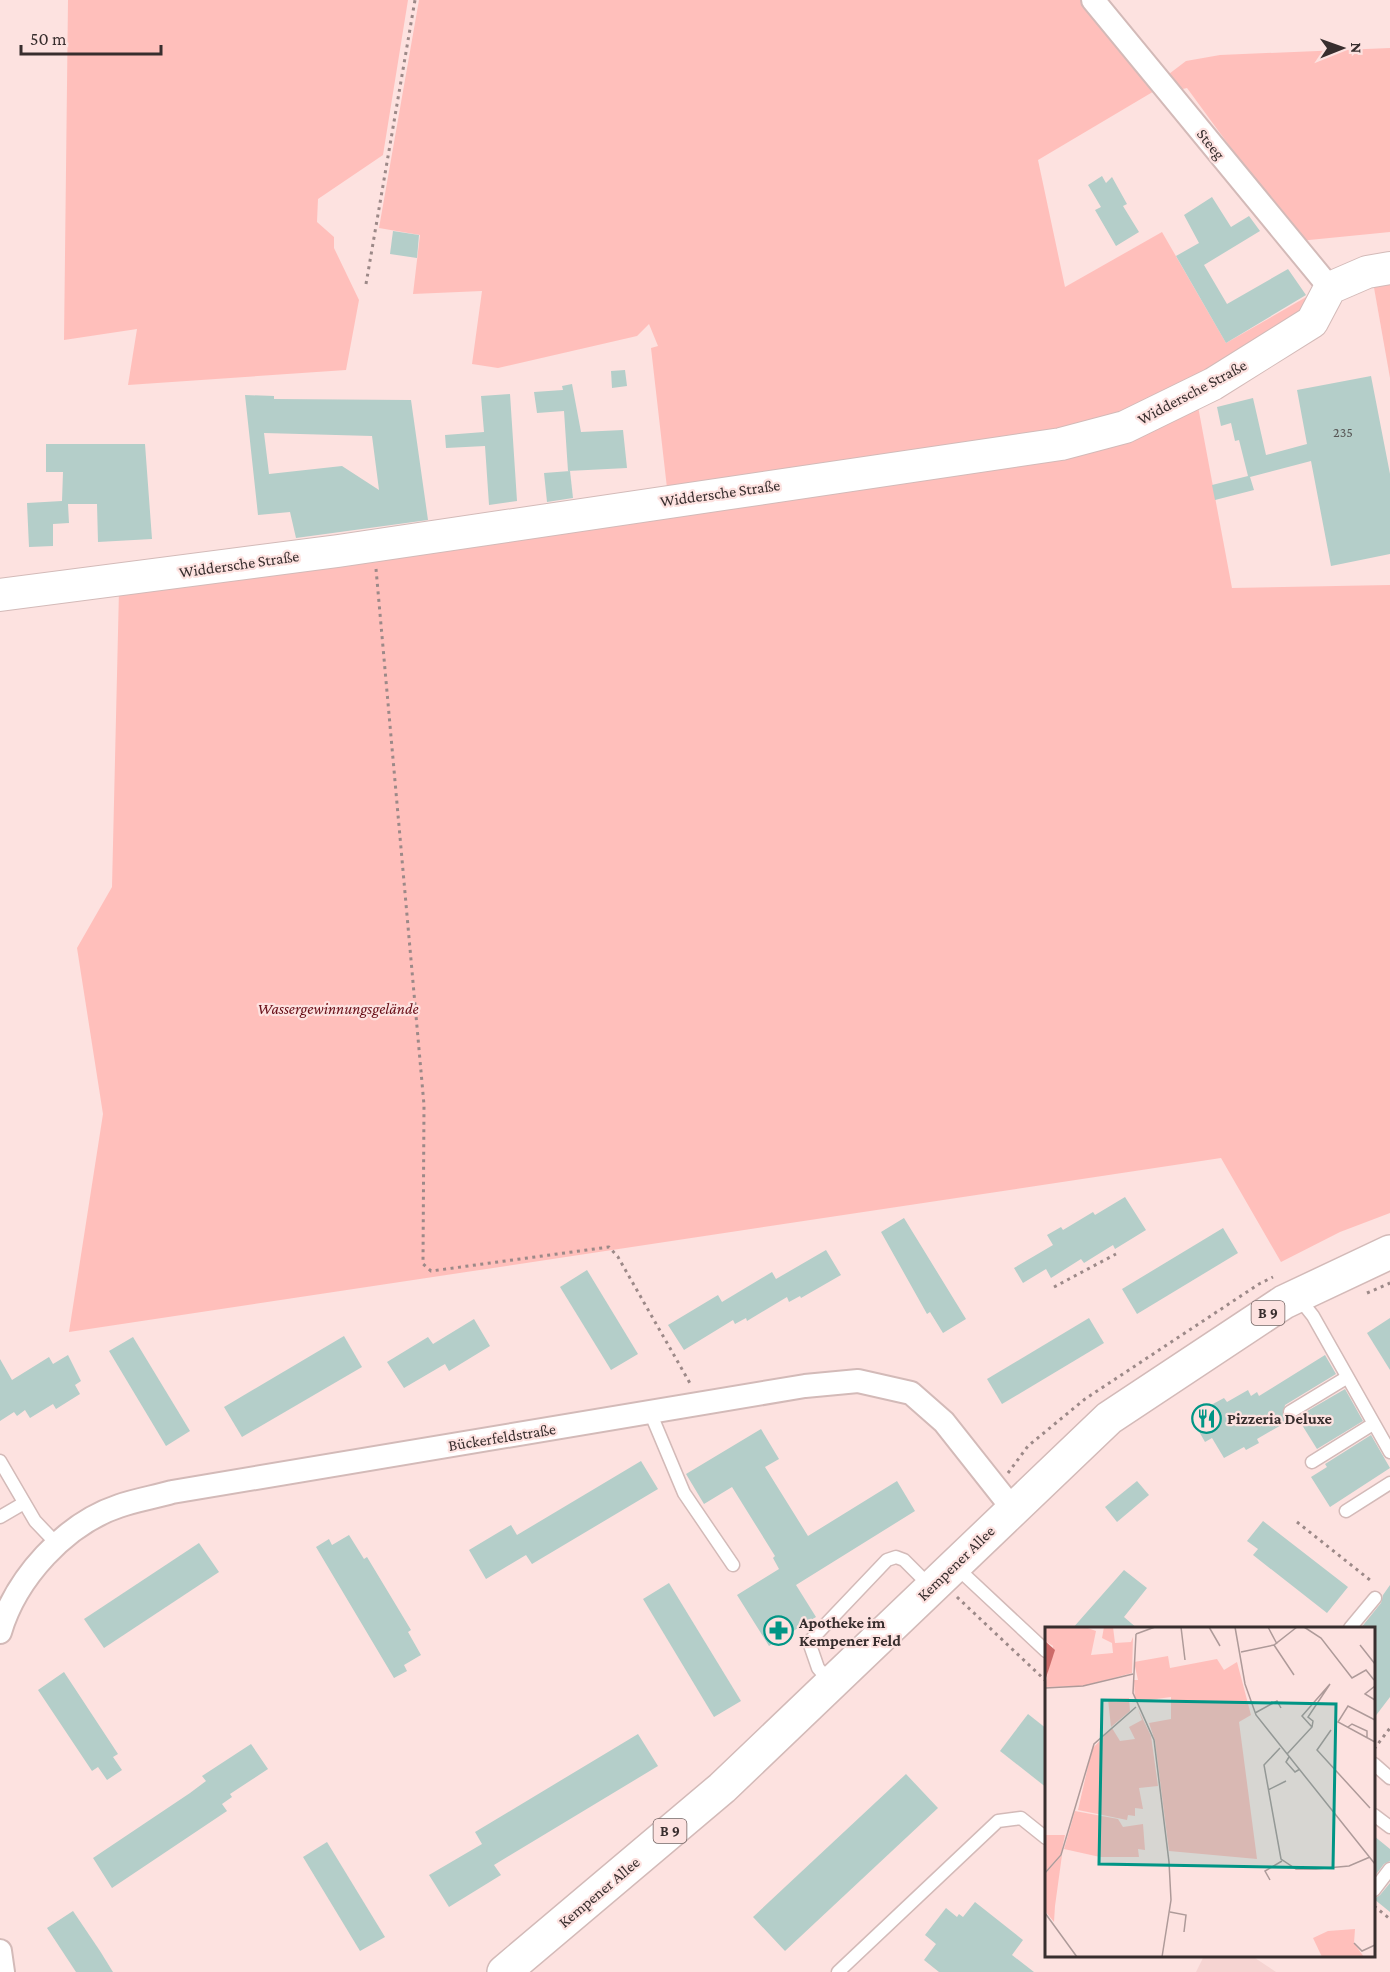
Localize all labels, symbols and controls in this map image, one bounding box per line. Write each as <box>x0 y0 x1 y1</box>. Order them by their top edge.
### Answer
scale bar <box>21 18 160 56</box>
north arrow <box>1312 18 1372 78</box>
text: 50 m <box>30 29 67 49</box>
text: N <box>1348 42 1365 53</box>
street label: Steeg <box>1193 125 1229 164</box>
street label: Widdersche Straße <box>1135 356 1249 428</box>
house number: 235 <box>1333 424 1353 440</box>
street label: Widdersche Straße <box>659 476 781 510</box>
street label: Widdersche Straße <box>178 547 300 581</box>
park label: Wassergewinnungsgelände <box>258 1000 418 1018</box>
road number: B 9 <box>1252 1301 1284 1325</box>
restaurant icon: Pizzeria Deluxe <box>1190 1402 1222 1434</box>
place label: Pizzeria Deluxe <box>1227 1410 1333 1427</box>
street label: Bückerfeldstraße <box>447 1420 557 1454</box>
street label: Kempener Allee <box>914 1522 999 1605</box>
place label: Apotheke im Kempener Feld <box>798 1614 901 1649</box>
pharmacy icon: Apotheke im Kempener Feld <box>762 1615 794 1647</box>
inset map <box>1045 1627 1375 1957</box>
road number: B 9 <box>654 1819 686 1843</box>
street label: Kempener Allee <box>555 1853 643 1931</box>

